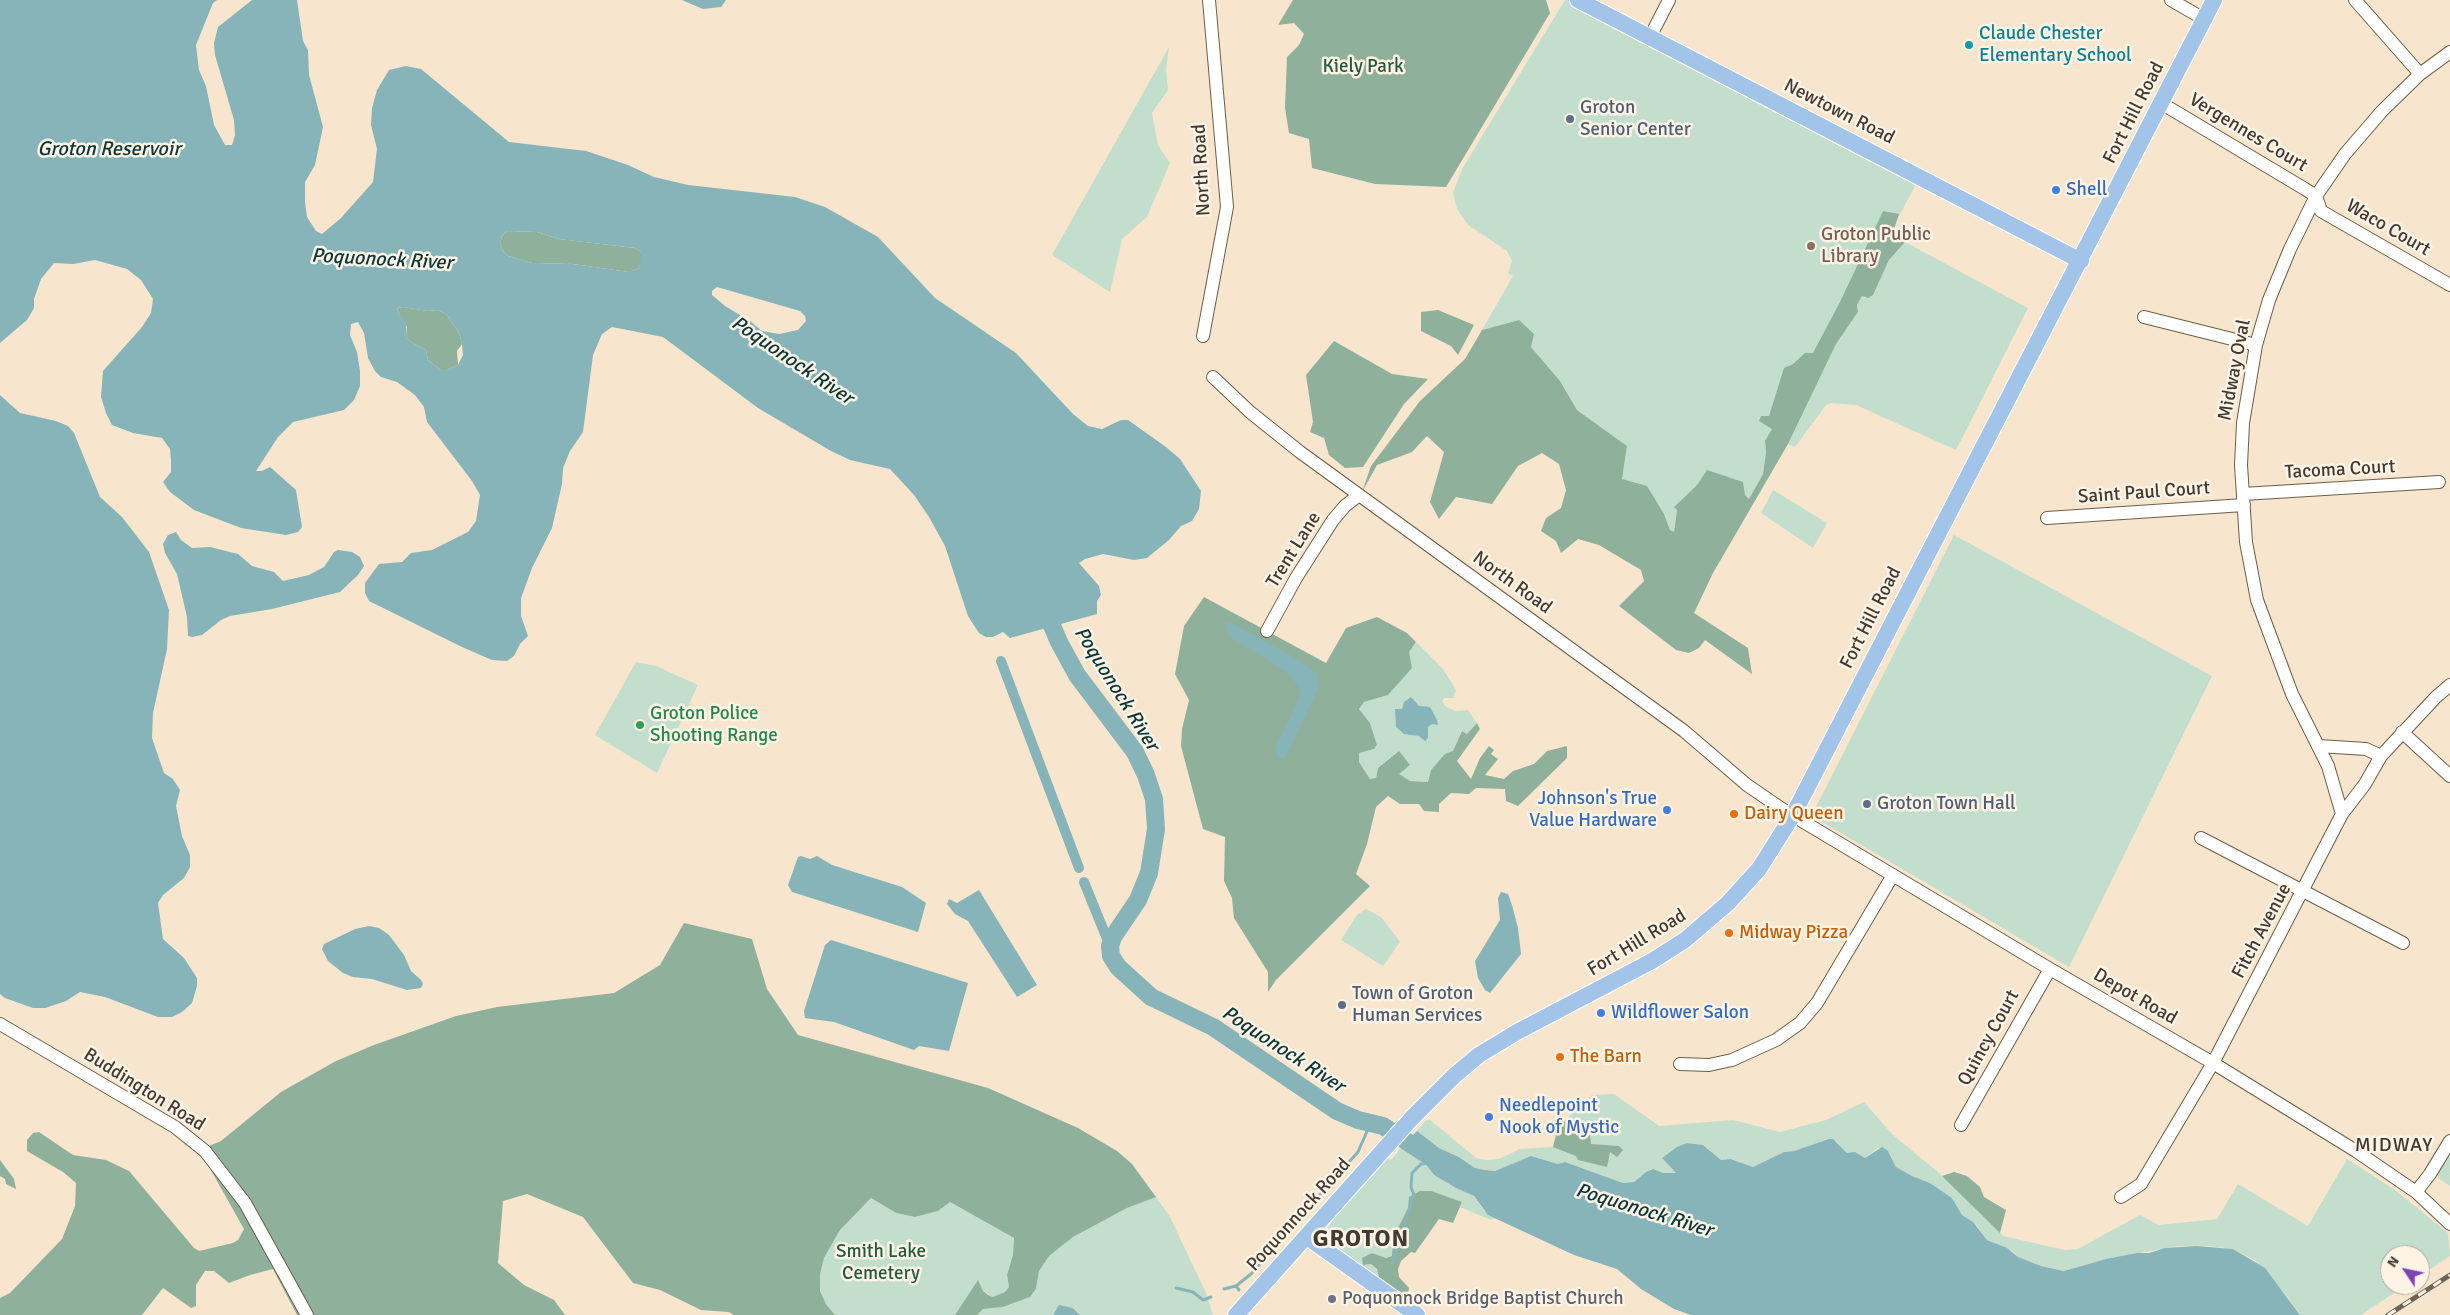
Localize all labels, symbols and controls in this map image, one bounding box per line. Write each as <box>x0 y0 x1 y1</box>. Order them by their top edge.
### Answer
place label: Claude Chester Elementary School <box>1979 23 2132 67</box>
marker: Claude Chester Elementary School <box>1963 39 1975 51</box>
park label: Kiely Park <box>1323 56 1403 78</box>
street label: Fort Hill Road <box>2099 58 2169 168</box>
street label: Newtown Road <box>1780 74 1898 150</box>
street label: Vergennes Court <box>2185 89 2311 177</box>
place label: Groton Senior Center <box>1580 97 1691 141</box>
marker: Groton Senior Center <box>1564 113 1576 125</box>
street label: North Road <box>1188 123 1216 217</box>
water label: Groton Reservoir <box>37 138 181 162</box>
place label: Shell <box>2066 179 2107 201</box>
marker: Shell <box>2050 184 2062 196</box>
street label: Waco Court <box>2342 195 2434 261</box>
place label: Groton Public Library <box>1821 224 1931 268</box>
marker: Groton Public Library <box>1805 240 1817 252</box>
water label: Poquonock River <box>311 244 453 276</box>
water label: Poquonock River <box>727 311 857 411</box>
street label: Midway Oval <box>2214 317 2256 423</box>
street label: Tacoma Court <box>2284 456 2396 484</box>
street label: Saint Paul Court <box>2077 477 2211 509</box>
street label: Trent Lane <box>1262 508 1326 592</box>
street label: North Road <box>1468 547 1556 619</box>
street label: Fort Hill Road <box>1836 563 1906 673</box>
water label: Poquonock River <box>1068 623 1164 755</box>
place label: Groton Police Shooting Range <box>650 703 778 747</box>
marker: Groton Police Shooting Range <box>634 719 646 731</box>
place label: Johnson's True Value Hardware <box>1529 788 1657 832</box>
place label: Groton Town Hall <box>1877 793 2016 815</box>
marker: Groton Town Hall <box>1861 798 1873 810</box>
place label: Dairy Queen <box>1744 803 1844 825</box>
marker: Johnson's True Value Hardware <box>1661 804 1673 816</box>
marker: Dairy Queen <box>1728 808 1740 820</box>
street label: Fitch Avenue <box>2227 880 2297 982</box>
street label: Fort Hill Road <box>1583 905 1691 981</box>
place label: Midway Pizza <box>1739 922 1848 944</box>
marker: Midway Pizza <box>1723 927 1735 939</box>
street label: Depot Road <box>2089 964 2181 1030</box>
place label: Town of Groton Human Services <box>1352 983 1482 1027</box>
street label: Quincy Court <box>1953 986 2025 1090</box>
marker: Town of Groton Human Services <box>1336 999 1348 1011</box>
water label: Poquonock River <box>1217 1001 1349 1099</box>
place label: Wildflower Salon <box>1611 1002 1749 1024</box>
marker: Wildflower Salon <box>1595 1007 1607 1019</box>
street label: Buddington Road <box>79 1043 209 1137</box>
place label: The Barn <box>1570 1046 1642 1068</box>
marker: The Barn <box>1554 1051 1566 1063</box>
place label: Needlepoint Nook of Mystic <box>1499 1095 1619 1139</box>
marker: Needlepoint Nook of Mystic <box>1483 1111 1495 1123</box>
district label: MIDWAY <box>2354 1134 2434 1158</box>
street label: Poquonnock Road <box>1242 1154 1356 1276</box>
water label: Poquonock River <box>1573 1179 1715 1243</box>
district label: GROTON <box>1312 1226 1410 1254</box>
park label: Smith Lake Cemetery <box>836 1241 926 1285</box>
north arrow <box>2380 1245 2430 1295</box>
text: N <box>2383 1253 2403 1271</box>
place label: Poquonnock Bridge Baptist Church <box>1342 1288 1624 1310</box>
marker: Poquonnock Bridge Baptist Church <box>1326 1293 1338 1305</box>

